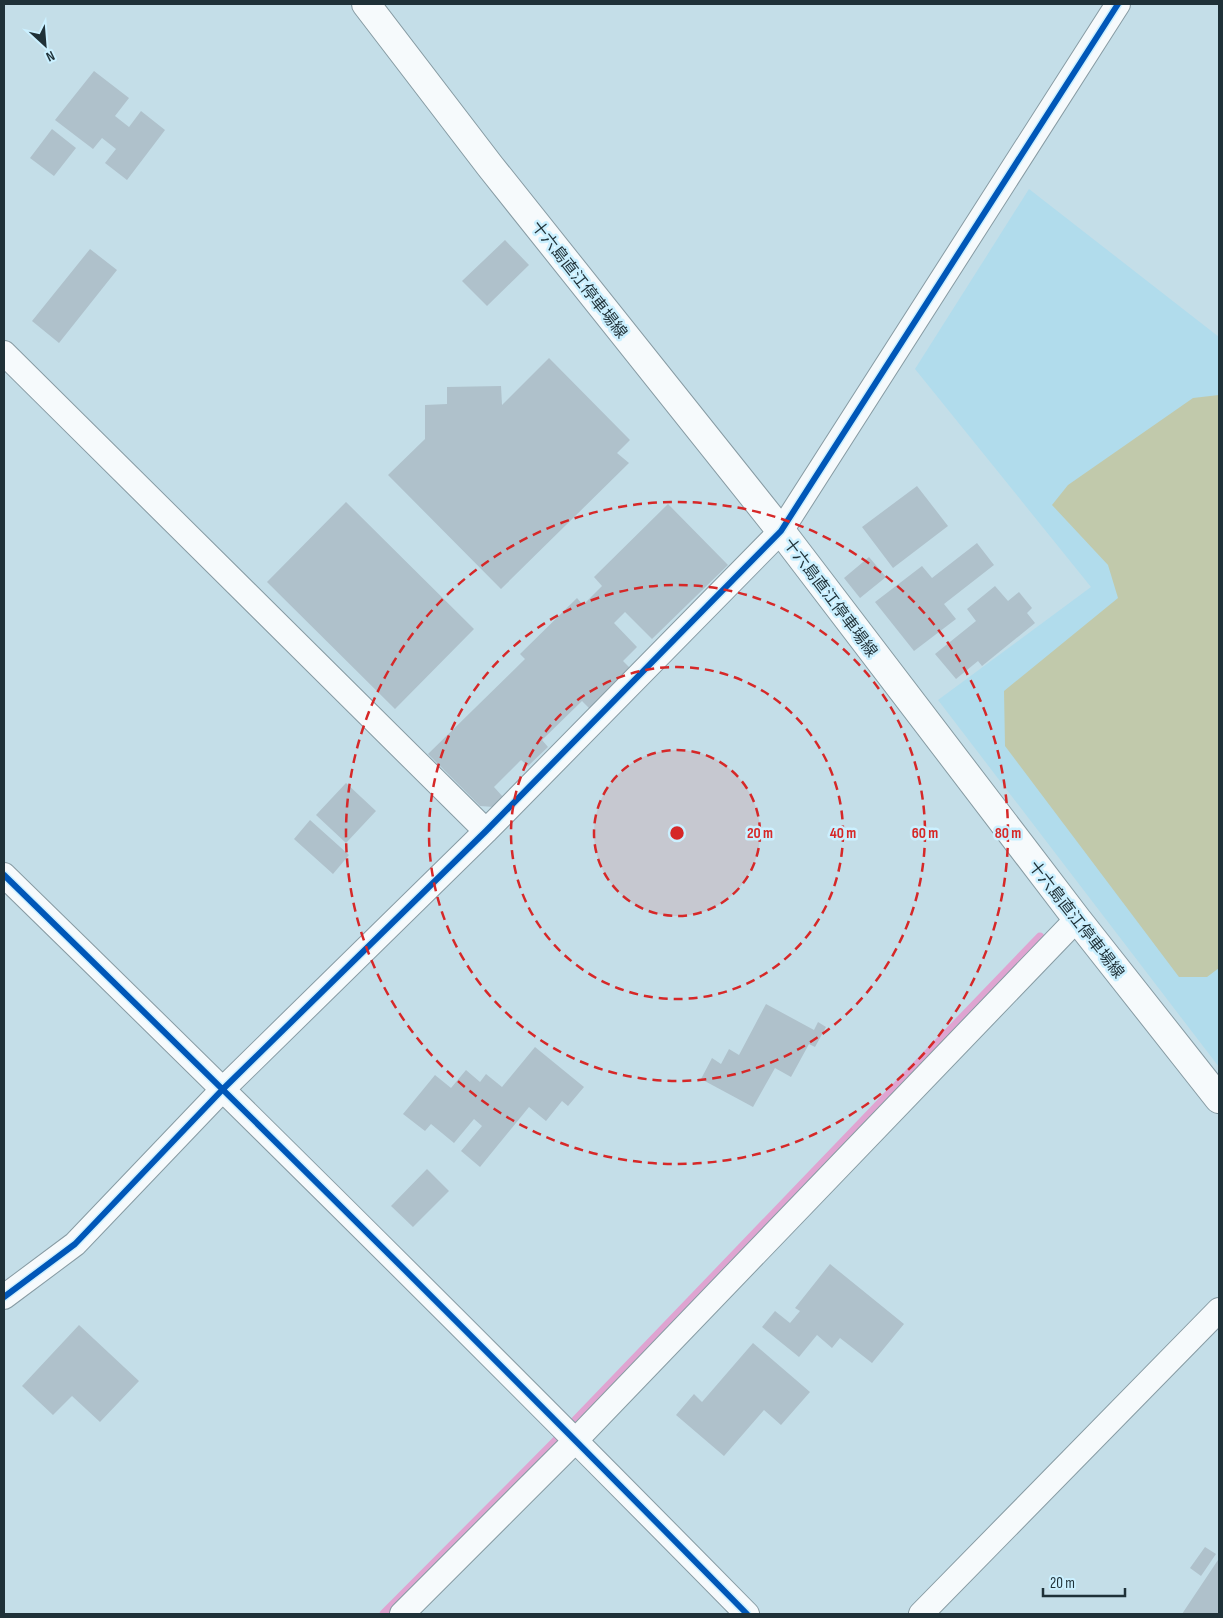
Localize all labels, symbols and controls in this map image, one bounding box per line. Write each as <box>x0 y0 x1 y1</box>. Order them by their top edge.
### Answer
north arrow <box>20 20 70 70</box>
text: N <box>43 47 58 66</box>
street label: 十六島直江停車場線 <box>527 217 631 343</box>
street label: 十六島直江停車場線 <box>779 535 881 661</box>
centre of rings <box>668 824 686 842</box>
text: 20 m <box>747 824 773 843</box>
text: 40 m <box>830 824 856 843</box>
text: 60 m <box>912 824 938 843</box>
text: 80 m <box>995 824 1021 843</box>
street label: 十六島直江停車場線 <box>1024 857 1128 983</box>
scale bar <box>1043 1566 1126 1598</box>
text: 20 m <box>1050 1574 1075 1593</box>

